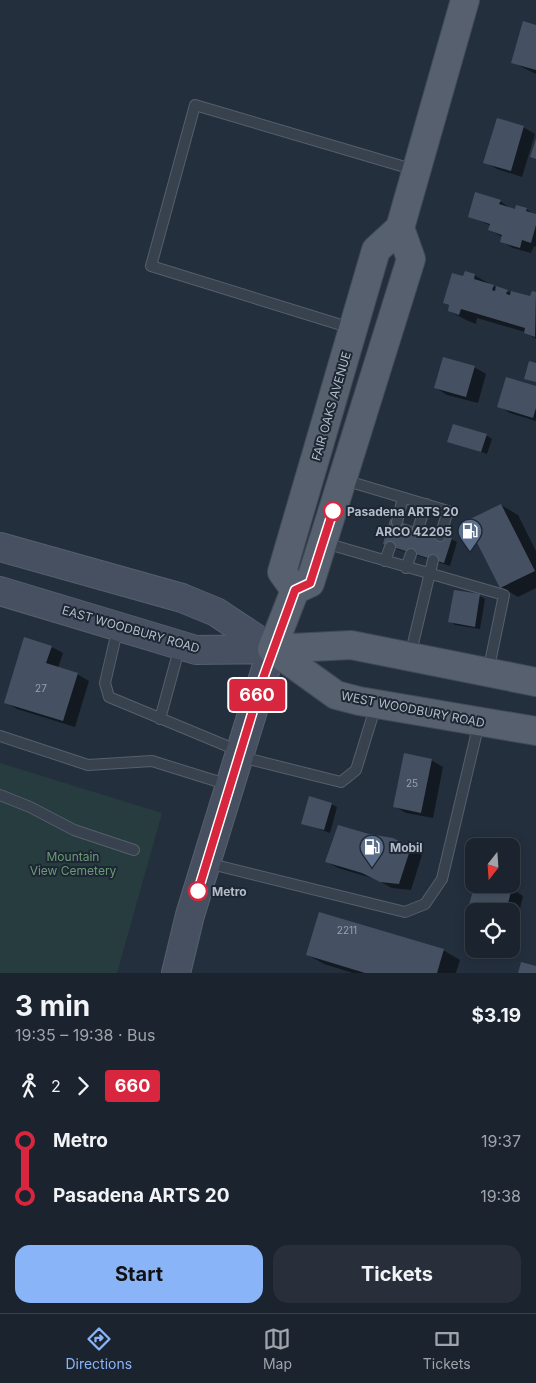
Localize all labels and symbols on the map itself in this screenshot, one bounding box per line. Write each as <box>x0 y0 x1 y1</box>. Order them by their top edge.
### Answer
street label: FAIR OAKS AVENUE <box>308 350 354 462</box>
marker: Pasadena ARTS 20 <box>323 501 343 521</box>
place label: Pasadena ARTS 20 <box>347 504 458 519</box>
fuel station icon: ARCO 42205 <box>457 518 483 552</box>
place label: ARCO 42205 <box>375 524 452 539</box>
street label: EAST WOODBURY ROAD <box>61 602 201 656</box>
line badge: 660 <box>228 679 286 711</box>
house number: 27 <box>35 682 47 694</box>
street label: WEST WOODBURY ROAD <box>340 688 486 730</box>
house number: 25 <box>406 777 418 789</box>
fuel station icon: Mobil <box>359 834 385 868</box>
north arrow <box>465 838 520 892</box>
place label: Mobil <box>390 840 423 855</box>
park label: Mountain View Cemetery <box>30 849 117 878</box>
marker: Metro <box>188 881 208 901</box>
place label: Metro <box>212 884 247 899</box>
house number: 2211 <box>337 924 357 936</box>

